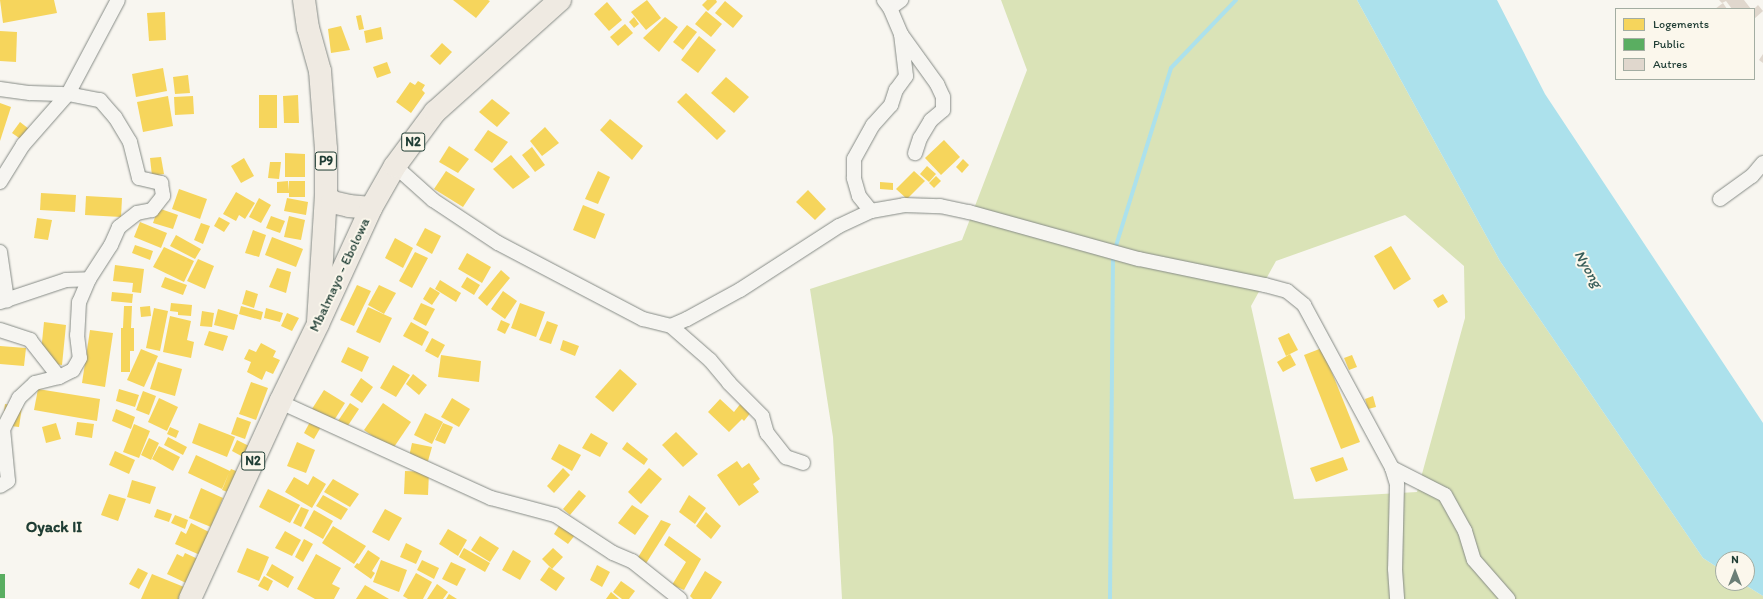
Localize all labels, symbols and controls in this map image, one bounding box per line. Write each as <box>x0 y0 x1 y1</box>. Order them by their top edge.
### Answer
legend <box>1615 8 1755 80</box>
text: Logements <box>1653 17 1709 31</box>
text: Public <box>1653 37 1685 51</box>
text: Autres <box>1653 57 1687 71</box>
road number: N2 <box>401 131 425 153</box>
road number: P9 <box>314 150 338 172</box>
street label: Mbalmayo - Ebolowa <box>306 215 374 335</box>
water label: Nyong <box>1570 247 1606 291</box>
road number: N2 <box>241 450 265 472</box>
district label: Oyack II <box>26 517 82 537</box>
north arrow <box>1715 551 1755 591</box>
text: N <box>1731 553 1739 566</box>

